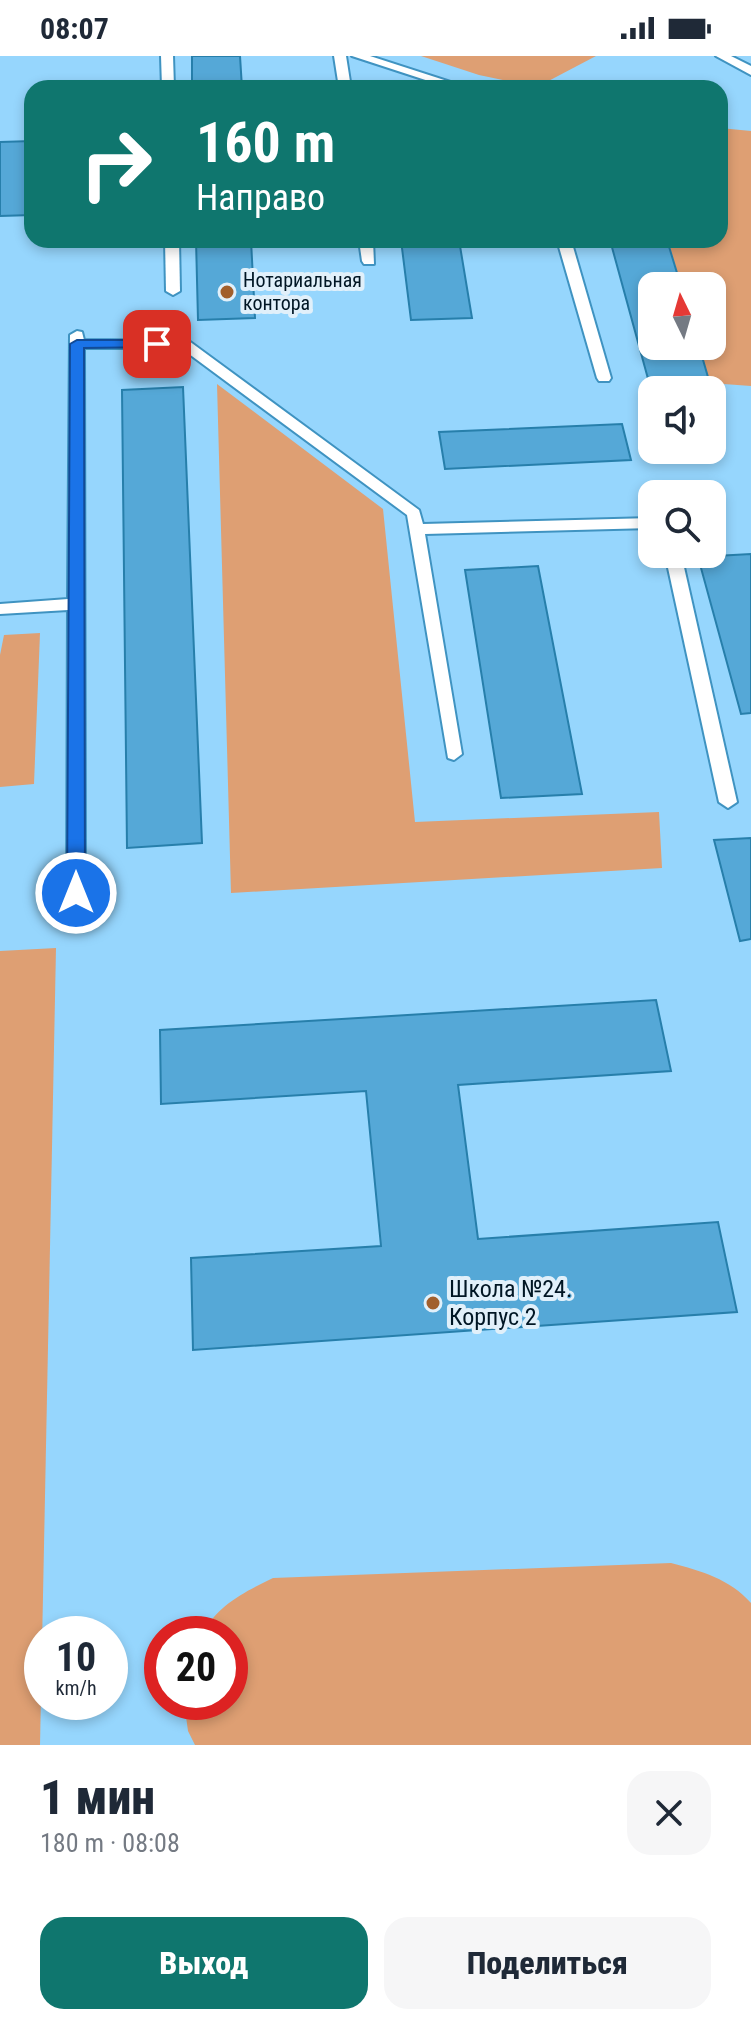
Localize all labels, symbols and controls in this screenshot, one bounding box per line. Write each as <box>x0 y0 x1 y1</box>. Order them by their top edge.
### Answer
text: 08:07 <box>40 11 109 46</box>
text: 160 m <box>196 110 335 176</box>
icon: right <box>64 112 168 216</box>
text: Направо <box>196 177 325 219</box>
place label: Нотариальная контора <box>243 268 362 315</box>
north arrow <box>638 272 726 360</box>
map controls <box>638 272 726 568</box>
marker: Нотариальная контора <box>218 283 236 301</box>
pin <box>123 310 191 378</box>
icon: arrive <box>135 322 179 366</box>
button: sound <box>638 376 726 464</box>
button: search <box>638 480 726 568</box>
position arrow <box>34 851 118 935</box>
place label: Школа №24. Корпус 2 <box>449 1275 572 1331</box>
marker: Школа №24. Корпус 2 <box>424 1294 442 1312</box>
speed limit sign: 20 <box>144 1616 248 1720</box>
text: 10 <box>56 1634 96 1681</box>
text: km/h <box>55 1676 97 1700</box>
text: 1 мин <box>40 1769 155 1826</box>
button: close <box>627 1771 711 1855</box>
text: 180 m · 08:08 <box>40 1828 180 1858</box>
button: Выход <box>40 1917 368 2009</box>
button: Поделиться <box>384 1917 711 2009</box>

